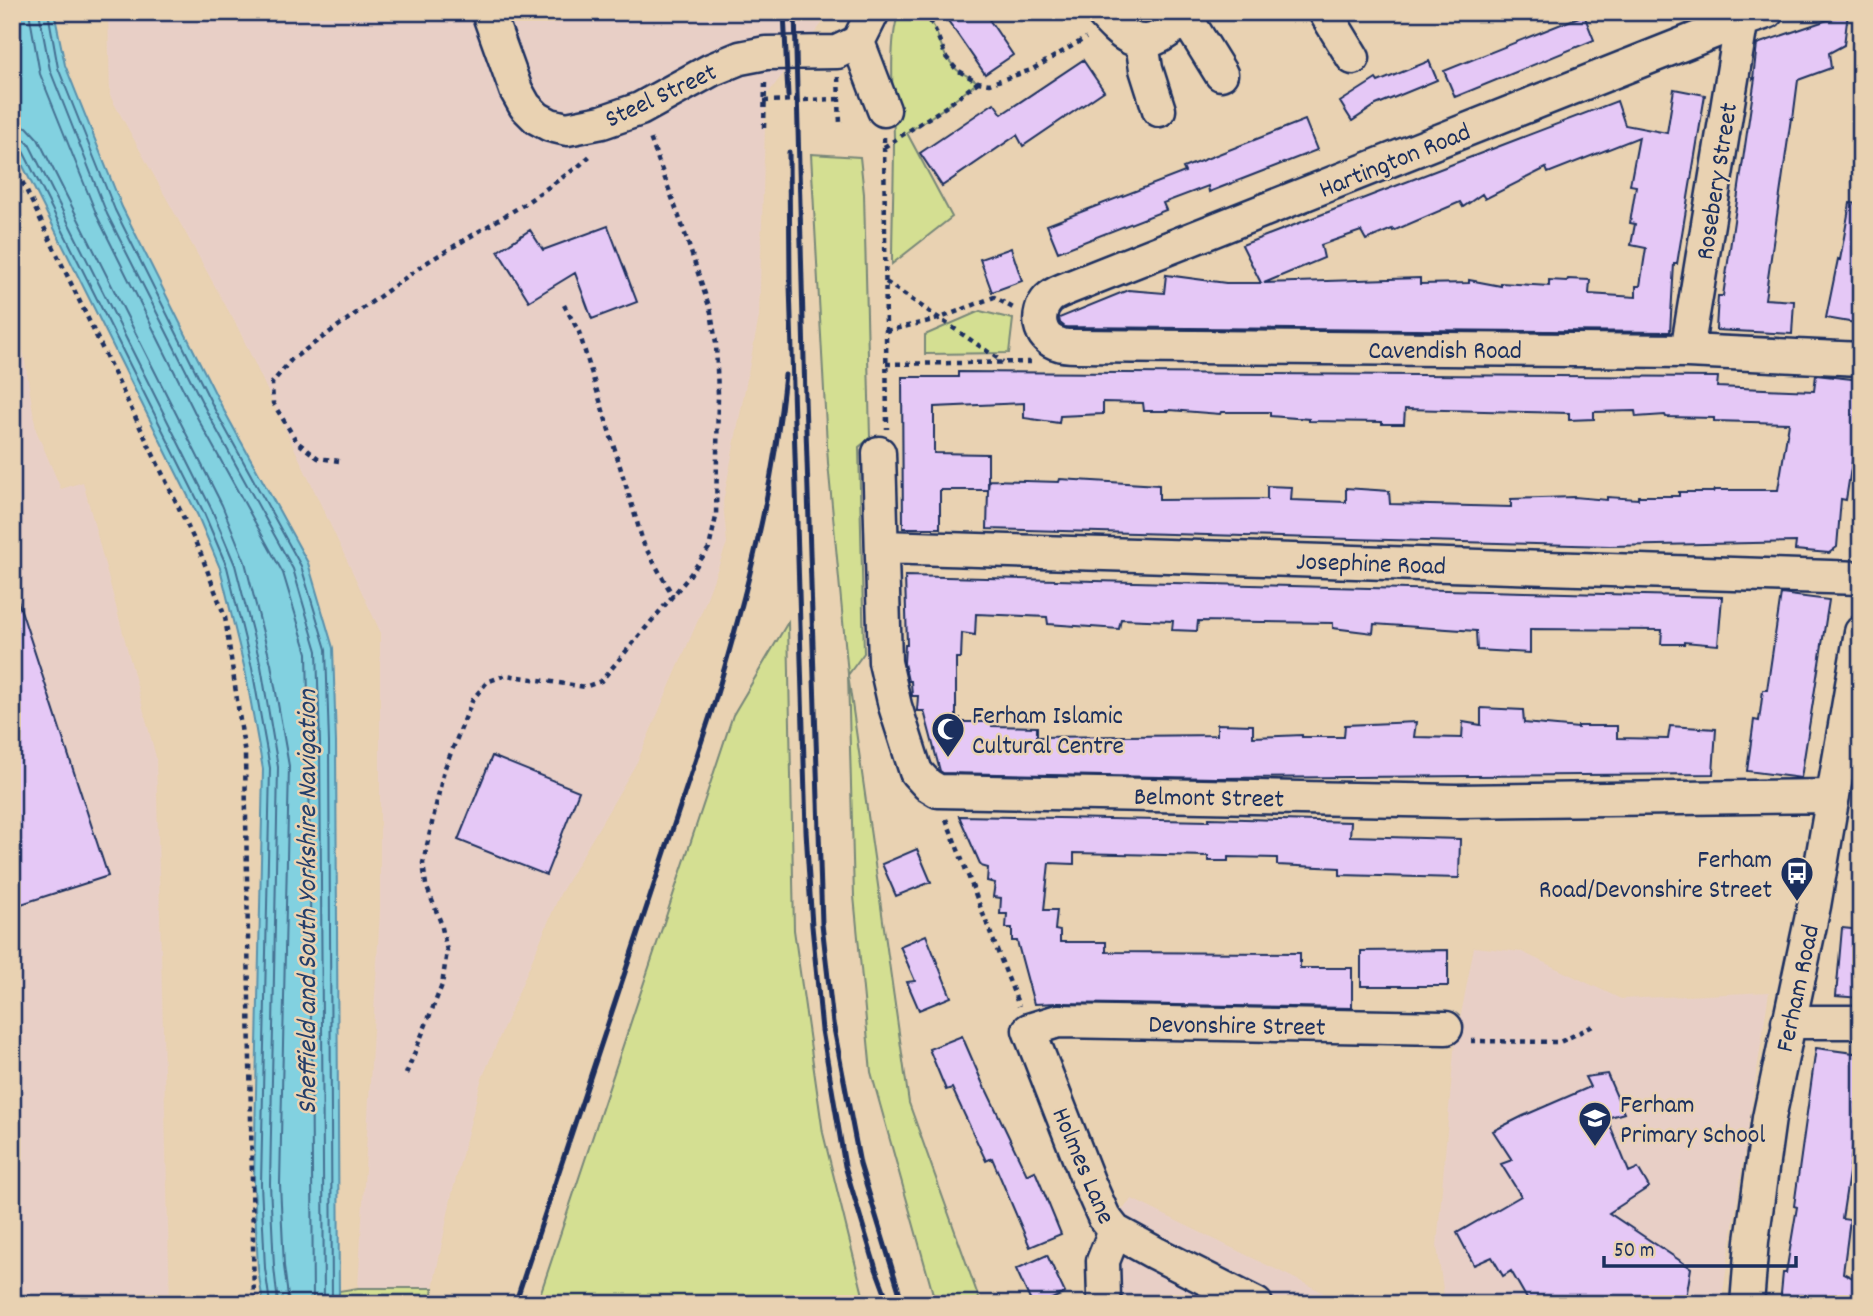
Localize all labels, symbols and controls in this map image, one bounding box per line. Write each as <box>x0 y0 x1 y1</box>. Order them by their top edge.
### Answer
street label: Steel Street <box>600 55 724 139</box>
street label: Rosebery Street <box>1688 100 1749 263</box>
street label: Hartington Road <box>1314 115 1477 209</box>
street label: Cavendish Road <box>1368 334 1522 371</box>
street label: Josephine Road <box>1295 544 1447 587</box>
water label: Sheffield and South Yorkshire Navigation <box>290 689 330 1114</box>
place label: Ferham Islamic Cultural Centre <box>972 699 1124 766</box>
mosque icon: Ferham Islamic Cultural Centre <box>929 710 967 759</box>
street label: Belmont Street <box>1134 780 1285 819</box>
place label: Ferham Road/Devonshire Street <box>1539 843 1772 910</box>
bus stop icon: Ferham Road/Devonshire Street <box>1778 854 1816 903</box>
street label: Ferham Road <box>1768 922 1831 1056</box>
street label: Devonshire Street <box>1148 1007 1326 1048</box>
place label: Ferham Primary School <box>1620 1088 1766 1155</box>
school or university icon: Ferham Primary School <box>1576 1099 1614 1148</box>
street label: Holmes Lane <box>1041 1102 1123 1230</box>
scale bar <box>1604 1225 1796 1269</box>
text: 50 m <box>1614 1237 1654 1267</box>

